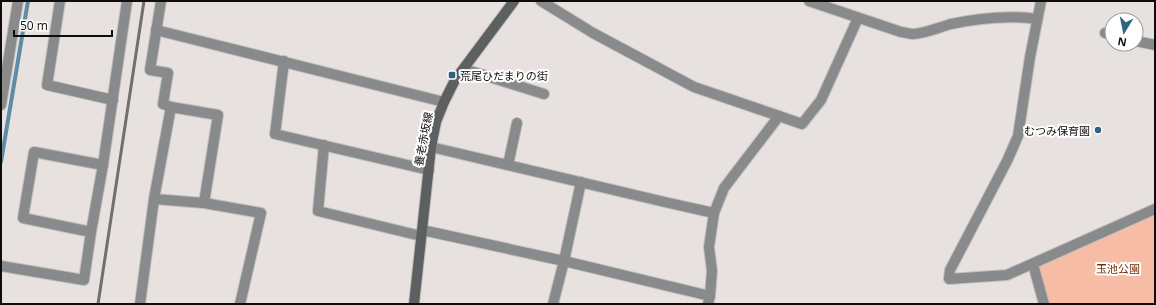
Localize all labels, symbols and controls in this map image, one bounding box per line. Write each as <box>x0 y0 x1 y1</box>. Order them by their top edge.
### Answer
scale bar <box>14 12 112 38</box>
north arrow <box>1104 12 1144 52</box>
text: 50 m <box>20 17 48 34</box>
text: N <box>1116 34 1128 51</box>
place label: 荒尾ひだまりの街 <box>460 68 548 83</box>
marker: 荒尾ひだまりの街 <box>447 70 457 80</box>
street label: 養老赤坂線 <box>410 111 436 167</box>
place label: むつみ保育園 <box>1024 123 1090 138</box>
marker: むつみ保育園 <box>1093 125 1103 135</box>
park label: 玉池公園 <box>1096 261 1140 276</box>

